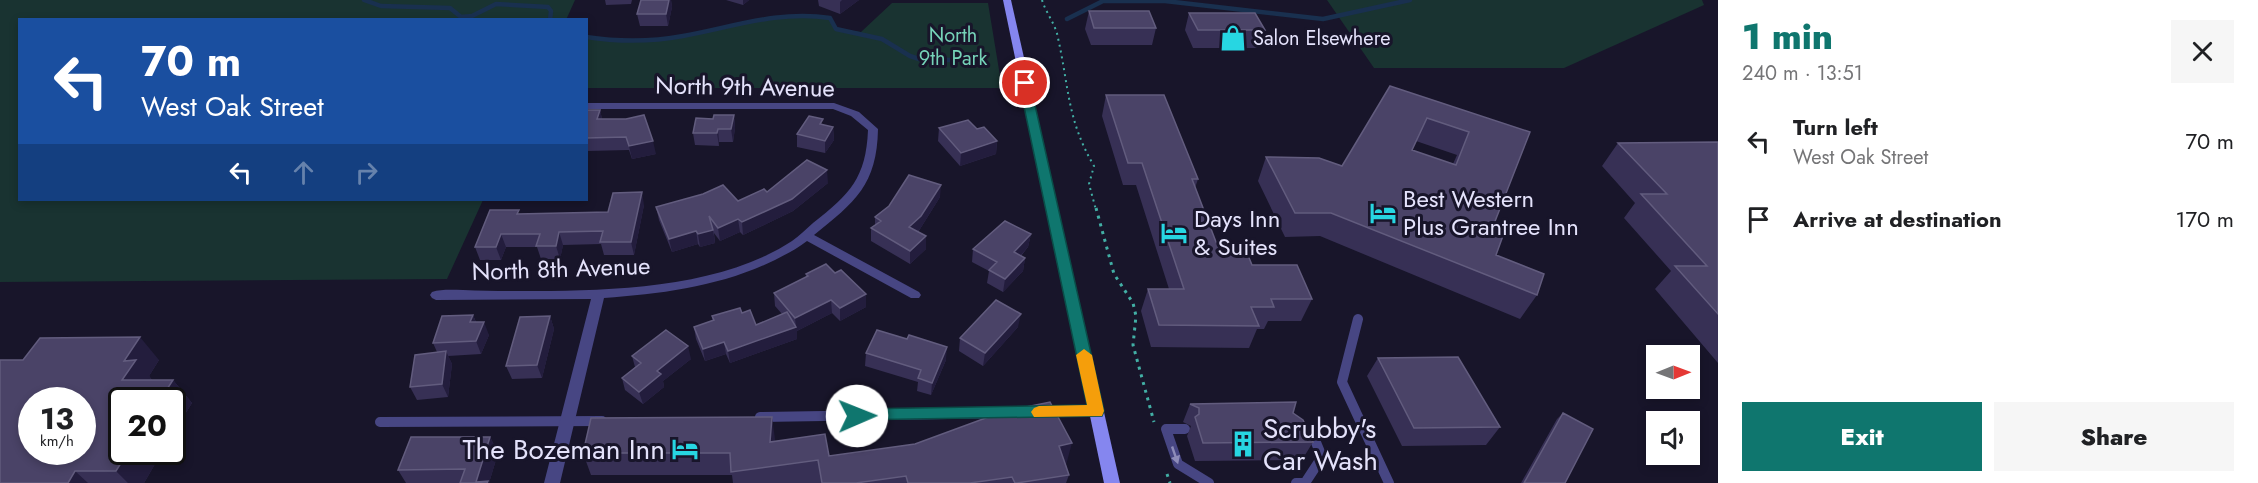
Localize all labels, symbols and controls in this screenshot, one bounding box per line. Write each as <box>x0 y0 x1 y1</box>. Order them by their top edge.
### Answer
text: 1 min <box>1742 10 1833 62</box>
button: close <box>2171 20 2234 83</box>
park label: North 9th Park <box>919 21 987 73</box>
shop icon: Salon Elsewhere <box>1218 23 1248 53</box>
place label: Salon Elsewhere <box>1253 24 1391 53</box>
text: 70 m <box>141 31 241 92</box>
icon: left <box>42 42 120 120</box>
pin <box>999 57 1050 108</box>
text: 240 m · 13:51 <box>1742 59 1863 88</box>
icon: arrive <box>1008 66 1041 99</box>
street label: North 9th Avenue <box>655 67 835 106</box>
text: West Oak Street <box>141 87 324 126</box>
text: Turn left <box>1793 111 1878 143</box>
icon: left <box>1742 125 1775 158</box>
text: 70 m <box>2185 125 2234 157</box>
text: West Oak Street <box>1793 143 1928 172</box>
icon: left <box>224 156 257 189</box>
icon: ahead <box>287 156 320 189</box>
icon: right <box>350 156 383 189</box>
place label: Best Western Plus Grantree Inn <box>1403 181 1579 244</box>
hotel icon: Best Western Plus Grantree Inn <box>1368 198 1398 228</box>
place label: Days Inn & Suites <box>1194 201 1280 264</box>
icon: arrive <box>1742 203 1775 236</box>
text: Arrive at destination <box>1793 203 2002 235</box>
text: 170 m <box>2176 203 2234 235</box>
hotel icon: Days Inn & Suites <box>1159 218 1189 248</box>
street label: North 8th Avenue <box>471 248 651 289</box>
north arrow <box>1646 345 1700 399</box>
map controls <box>1646 345 1700 465</box>
position arrow <box>825 384 889 448</box>
speed limit sign: 20 <box>108 387 186 465</box>
text: 13 <box>40 397 74 440</box>
button: Exit <box>1742 402 1982 471</box>
button: Share <box>1994 402 2234 471</box>
place label: Scrubby's Car Wash <box>1263 408 1378 481</box>
button: sound <box>1646 411 1700 465</box>
place label: The Bozeman Inn <box>462 429 665 470</box>
building icon: Scrubby's Car Wash <box>1228 429 1258 459</box>
text: km/h <box>40 430 74 452</box>
hotel icon: The Bozeman Inn <box>670 434 700 464</box>
one-way arrow <box>1171 446 1181 464</box>

